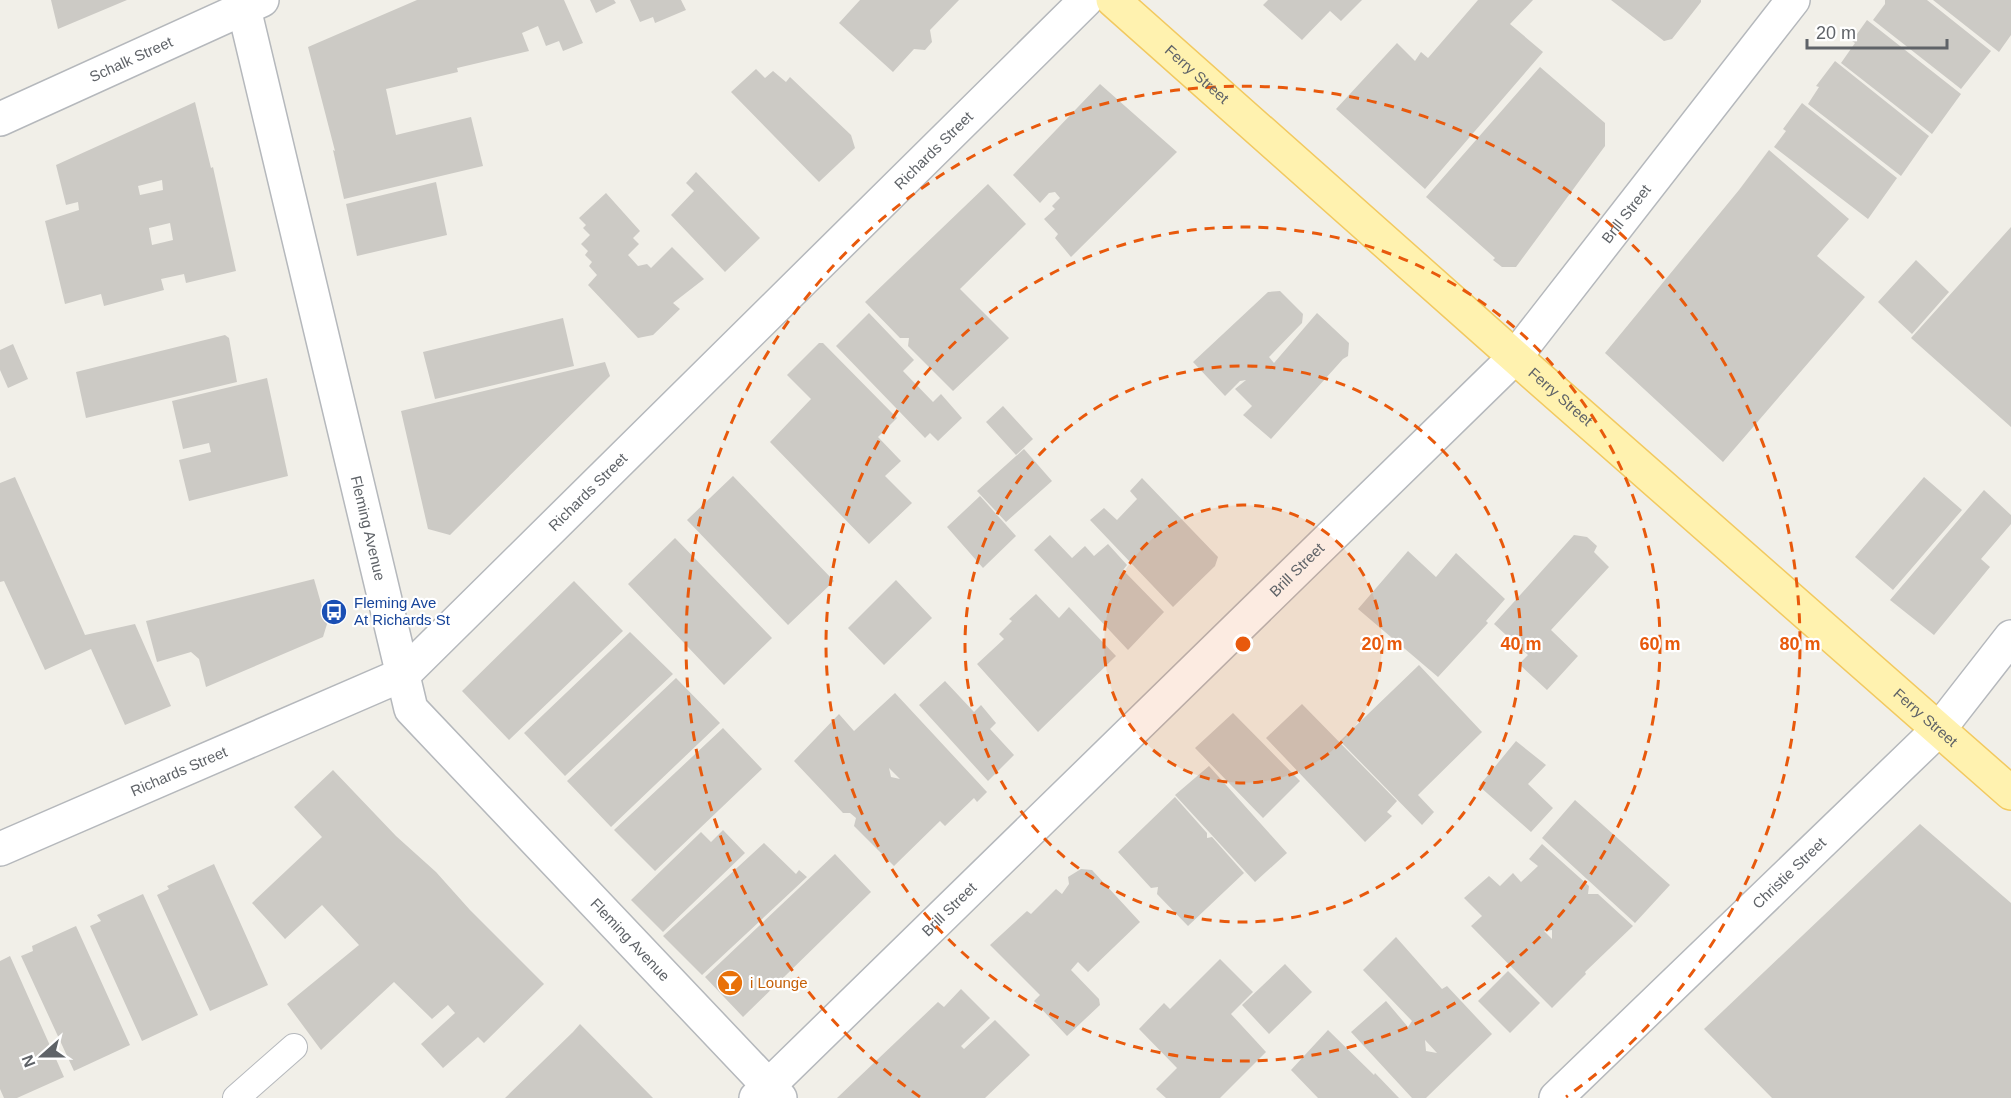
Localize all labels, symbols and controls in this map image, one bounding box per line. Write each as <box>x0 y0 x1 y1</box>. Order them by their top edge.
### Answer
scale bar <box>1807 12 1946 50</box>
text: 20 m <box>1816 23 1856 43</box>
street label: Schalk Street <box>87 32 176 85</box>
street label: Ferry Street <box>1162 41 1233 107</box>
street label: Richards Street <box>891 107 977 193</box>
street label: Brill Street <box>1598 180 1654 246</box>
street label: Ferry Street <box>1525 364 1597 430</box>
street label: Richards Street <box>545 449 631 534</box>
street label: Fleming Avenue <box>348 474 389 582</box>
street label: Brill Street <box>1266 539 1328 600</box>
place label: Fleming Ave At Richards St <box>354 594 451 628</box>
bus stop icon: Fleming Ave At Richards St <box>319 597 349 627</box>
centre of rings <box>1233 634 1253 654</box>
text: 20 m <box>1361 634 1403 654</box>
text: 40 m <box>1500 634 1542 654</box>
text: 60 m <box>1639 634 1681 654</box>
text: 80 m <box>1779 634 1821 654</box>
street label: Ferry Street <box>1890 685 1962 750</box>
street label: Richards Street <box>128 742 230 799</box>
street label: Christie Street <box>1749 833 1830 912</box>
street label: Brill Street <box>918 878 980 939</box>
street label: Fleming Avenue <box>587 895 673 984</box>
bar icon: i Lounge <box>715 968 745 998</box>
place label: i Lounge <box>750 974 808 991</box>
north arrow <box>12 1026 72 1086</box>
text: N <box>18 1053 38 1070</box>

